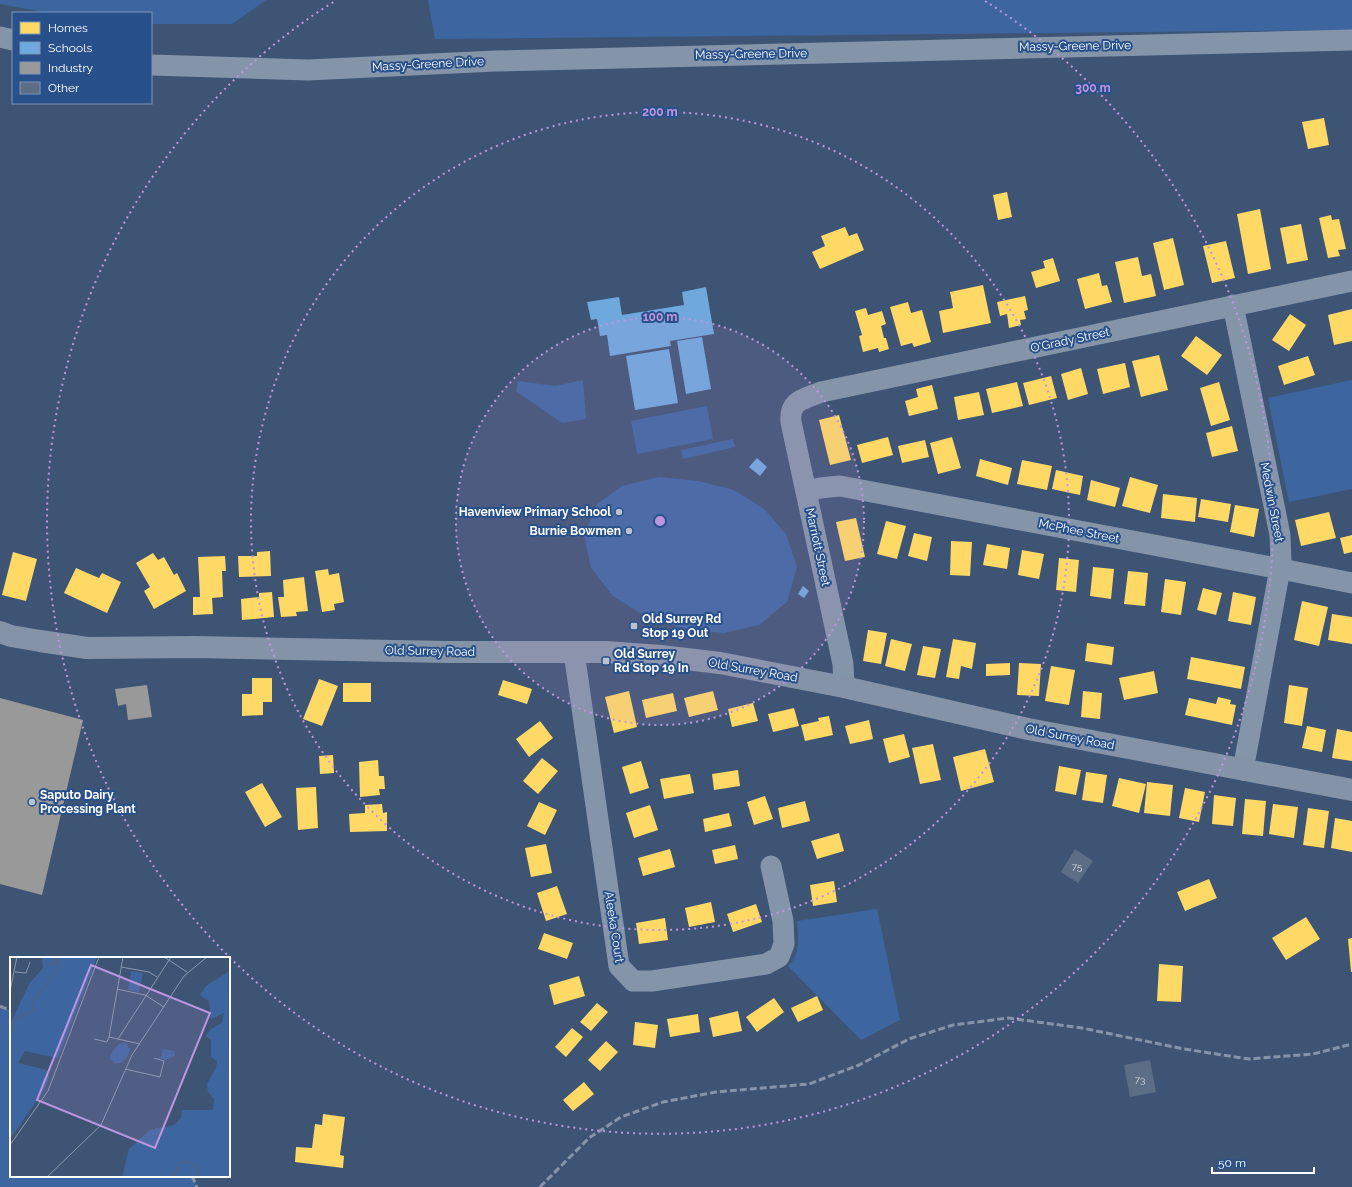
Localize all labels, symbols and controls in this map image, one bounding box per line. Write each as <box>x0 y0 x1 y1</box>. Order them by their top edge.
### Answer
legend <box>12 12 152 104</box>
text: Homes <box>48 21 88 35</box>
street label: Massy-Greene Drive <box>1019 38 1131 54</box>
text: Schools <box>48 41 92 55</box>
street label: Massy-Greene Drive <box>695 46 807 62</box>
street label: Massy-Greene Drive <box>372 54 484 74</box>
text: Industry <box>48 61 94 75</box>
text: Other <box>48 81 80 95</box>
text: 300 m <box>1075 81 1111 95</box>
text: 200 m <box>642 105 678 119</box>
text: 100 m <box>643 310 677 324</box>
street label: O'Grady Street <box>1029 325 1111 355</box>
street label: Medwin Street <box>1257 461 1287 543</box>
place label: Havenview Primary School <box>459 505 611 519</box>
marker: Havenview Primary School <box>614 507 624 517</box>
street label: Marriott Street <box>803 507 833 587</box>
centre of rings <box>653 514 667 528</box>
street label: McPhee Street <box>1037 516 1121 546</box>
place label: Burnie Bowmen <box>530 524 621 538</box>
marker: Burnie Bowmen <box>624 526 634 536</box>
place label: Old Surrey Rd Stop 19 Out <box>642 612 721 640</box>
marker: Old Surrey Rd Stop 19 Out <box>629 621 639 631</box>
street label: Old Surrey Road <box>385 643 475 659</box>
place label: Old Surrey Rd Stop 19 In <box>614 647 688 675</box>
street label: Old Surrey Road <box>707 655 799 685</box>
marker: Old Surrey Rd Stop 19 In <box>601 656 611 666</box>
street label: Old Surrey Road <box>1024 722 1116 752</box>
place label: Saputo Dairy Processing Plant <box>40 788 136 816</box>
marker: Saputo Dairy Processing Plant <box>27 797 37 807</box>
house number: 75 <box>1072 861 1083 872</box>
street label: Aleeka Court <box>601 890 627 964</box>
inset map <box>10 957 230 1177</box>
house number: 73 <box>1135 1074 1145 1085</box>
scale bar <box>1212 1149 1314 1175</box>
text: 50 m <box>1218 1156 1246 1170</box>

